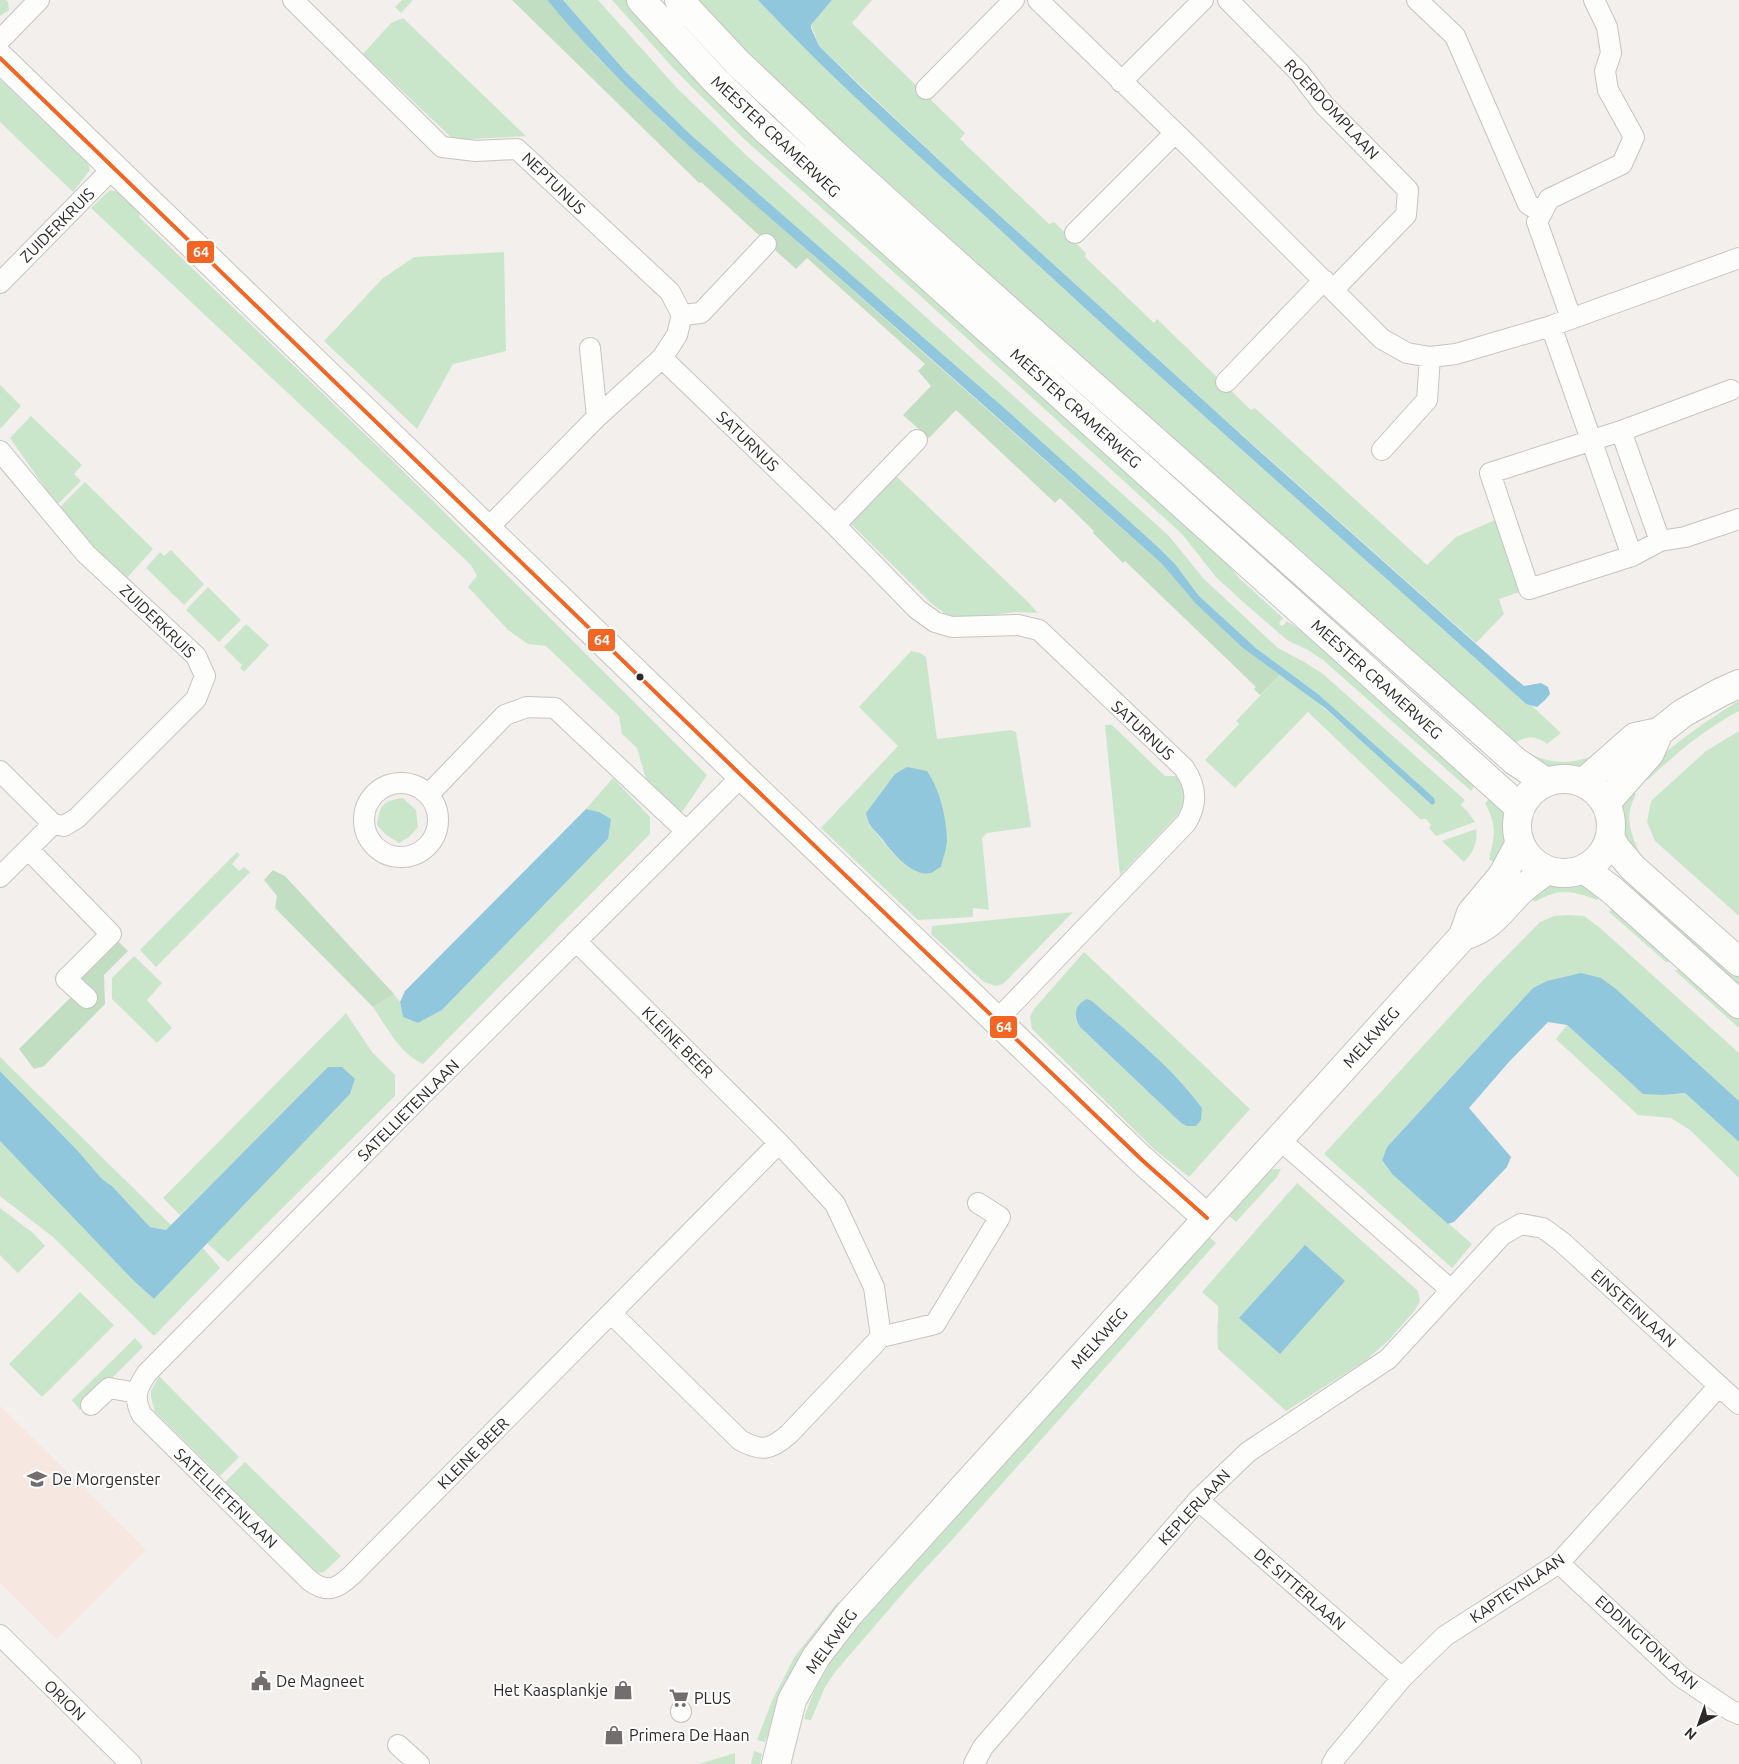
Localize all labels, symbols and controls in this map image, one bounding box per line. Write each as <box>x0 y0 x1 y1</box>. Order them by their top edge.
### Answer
street label: ROERDOMPLAAN <box>1281 55 1383 163</box>
street label: MEESTER CRAMERWEG <box>708 72 844 200</box>
street label: NEPTUNUS <box>519 149 589 217</box>
street label: ZUIDERKRUIS <box>16 184 98 266</box>
line badge: 64 <box>186 240 215 264</box>
text: 64 <box>193 244 209 260</box>
street label: MEESTER CRAMERWEG <box>1007 345 1145 471</box>
street label: SATURNUS <box>714 407 782 475</box>
street label: ZUIDERKRUIS <box>117 581 199 661</box>
street label: MEESTER CRAMERWEG <box>1308 616 1446 742</box>
line badge: 64 <box>587 628 616 652</box>
text: 64 <box>594 632 610 648</box>
unlabelled marker <box>635 672 645 682</box>
street label: SATURNUS <box>1108 697 1178 763</box>
street label: KLEINE BEER <box>639 1003 717 1081</box>
street label: MELKWEG <box>1339 1003 1403 1071</box>
line badge: 64 <box>989 1015 1018 1039</box>
text: 64 <box>996 1019 1012 1035</box>
street label: SATELLIETENLAAN <box>354 1056 462 1164</box>
street label: EINSTEINLAAN <box>1588 1265 1680 1351</box>
street label: MELKWEG <box>1067 1304 1131 1372</box>
street label: KLEINE BEER <box>434 1414 512 1492</box>
street label: SATELLIETENLAAN <box>171 1444 281 1552</box>
street label: KEPLERLAAN <box>1154 1465 1234 1549</box>
school or university icon: De Morgenster <box>26 1468 48 1490</box>
place label: De Morgenster <box>52 1470 160 1488</box>
street label: DE SITTERLAAN <box>1251 1545 1349 1633</box>
street label: KAPTEYNLAAN <box>1466 1550 1568 1626</box>
street label: EDDINGTONLAAN <box>1592 1591 1702 1693</box>
street label: MELKWEG <box>802 1605 860 1677</box>
public building icon: De Magneet <box>250 1670 272 1692</box>
place label: De Magneet <box>276 1672 365 1690</box>
street label: ORION <box>41 1676 89 1724</box>
shop icon: Het Kaasplankje <box>612 1679 634 1701</box>
place label: Het Kaasplankje <box>493 1681 608 1699</box>
supermarket icon: PLUS <box>668 1687 690 1709</box>
place label: PLUS <box>694 1689 731 1707</box>
north arrow <box>1674 1699 1724 1749</box>
shop icon: Primera De Haan <box>603 1724 625 1746</box>
text: N <box>1681 1724 1700 1743</box>
place label: Primera De Haan <box>629 1726 750 1744</box>

